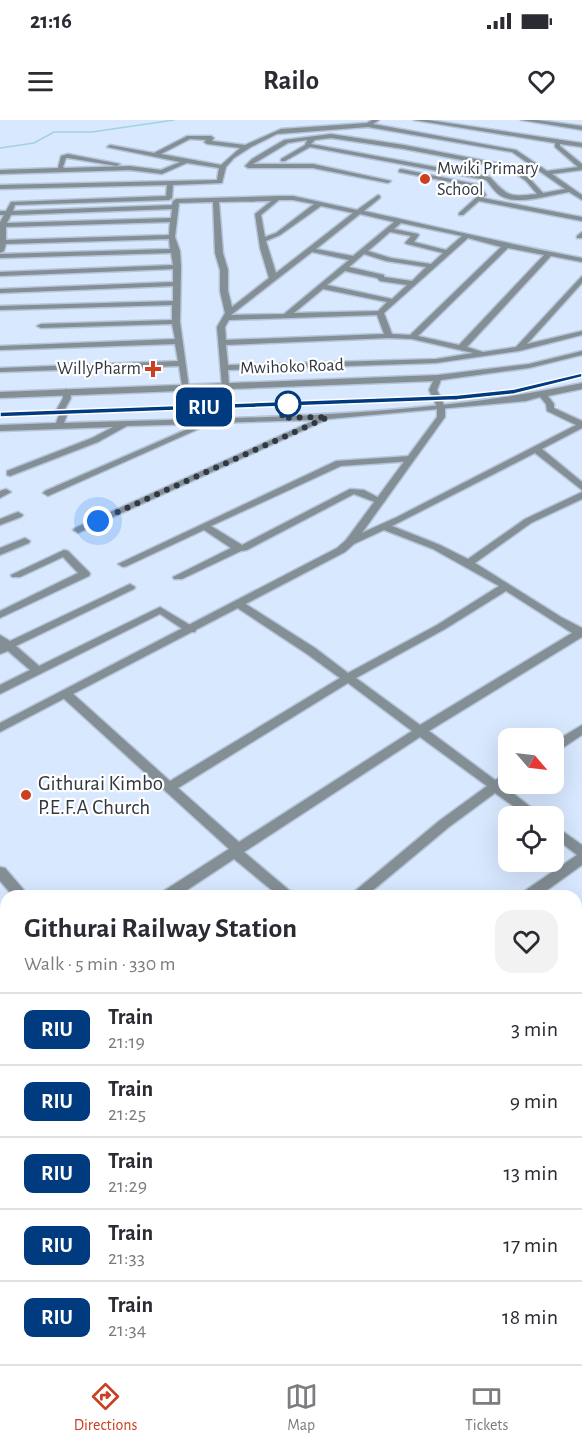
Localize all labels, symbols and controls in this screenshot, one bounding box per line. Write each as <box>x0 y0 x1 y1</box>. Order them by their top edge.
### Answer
text: 21:16 <box>30 10 72 32</box>
icon: menu <box>24 65 57 98</box>
icon: heart <box>525 65 558 98</box>
text: Railo <box>263 67 319 94</box>
place label: Mwiki Primary School <box>437 160 539 199</box>
marker: Mwiki Primary School <box>418 172 432 186</box>
street label: Mwihoko Road <box>240 356 344 378</box>
place label: WillyPharm <box>57 360 141 378</box>
marker: WillyPharm <box>146 362 160 376</box>
line badge: RIU <box>170 388 238 426</box>
unlabelled marker <box>275 391 301 417</box>
text: RIU <box>188 397 220 418</box>
your location <box>83 506 113 536</box>
north arrow <box>498 728 564 794</box>
map controls <box>498 728 564 872</box>
place label: Githurai Kimbo P.E.F.A Church <box>38 773 163 818</box>
marker: Githurai Kimbo P.E.F.A Church <box>19 788 33 802</box>
button: locate <box>498 806 564 872</box>
button: heart <box>495 910 558 973</box>
text: Githurai Railway Station <box>24 915 297 943</box>
text: Walk · 5 min · 330 m <box>24 954 176 974</box>
text: Train <box>108 1006 153 1028</box>
text: 3 min <box>511 1018 558 1040</box>
text: RIU <box>41 1019 73 1040</box>
text: 21:19 <box>108 1032 145 1052</box>
text: Train <box>108 1078 153 1100</box>
text: 9 min <box>510 1090 558 1112</box>
text: RIU <box>41 1091 73 1112</box>
text: 21:25 <box>108 1104 146 1124</box>
text: Train <box>108 1150 153 1172</box>
text: 13 min <box>503 1162 558 1184</box>
text: RIU <box>41 1163 73 1184</box>
text: 21:29 <box>108 1176 147 1196</box>
text: Train <box>108 1222 153 1244</box>
text: 17 min <box>503 1234 558 1256</box>
text: RIU <box>41 1235 73 1256</box>
text: 21:33 <box>108 1248 145 1268</box>
text: Train <box>108 1294 153 1316</box>
text: 18 min <box>502 1306 558 1328</box>
text: RIU <box>41 1307 73 1328</box>
text: 21:34 <box>108 1320 146 1340</box>
tab: Directions <box>74 1380 137 1435</box>
tab: Map <box>285 1380 318 1435</box>
tab: Tickets <box>465 1380 508 1435</box>

